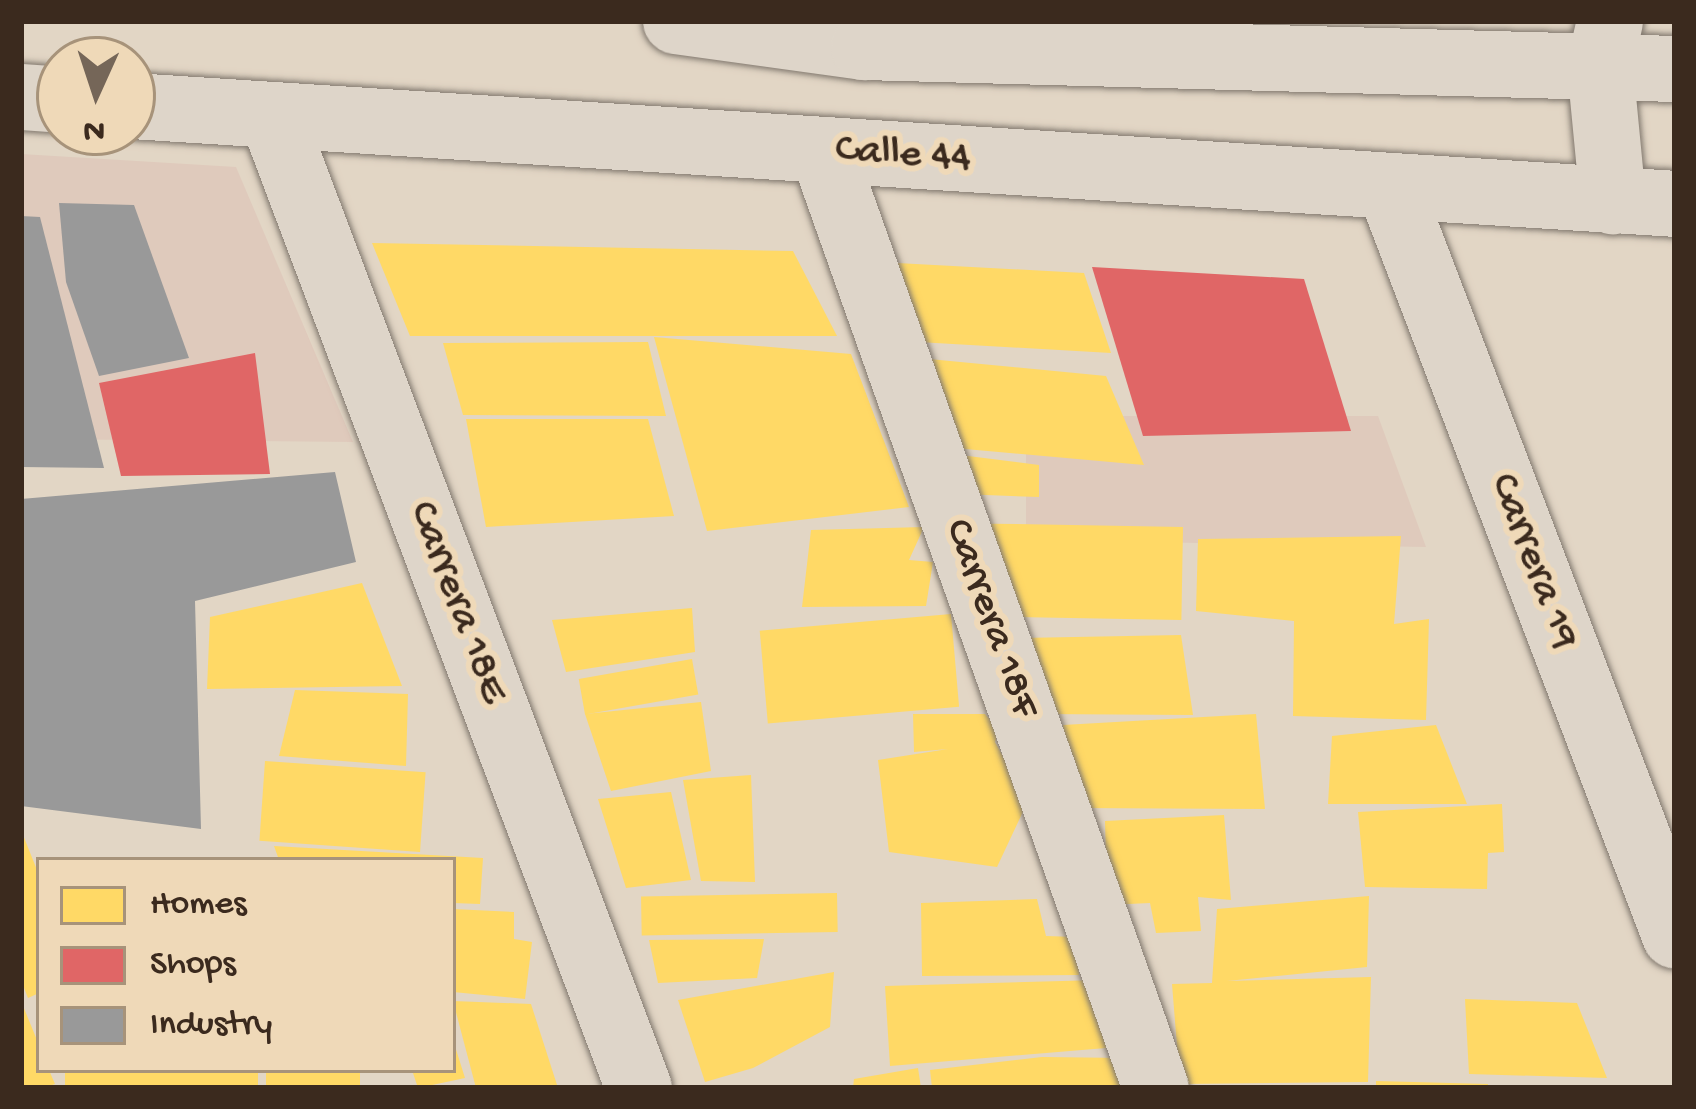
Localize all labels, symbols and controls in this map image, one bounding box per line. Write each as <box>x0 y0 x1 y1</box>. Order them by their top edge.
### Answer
north arrow <box>36 36 156 156</box>
text: N <box>83 109 106 148</box>
street label: Calle 44 <box>833 126 973 186</box>
street label: Carrera 19 <box>1476 467 1588 657</box>
street label: Carrera 18E <box>395 495 517 711</box>
street label: Carrera 18F <box>930 513 1048 725</box>
legend <box>36 857 456 1073</box>
text: Homes <box>150 884 247 927</box>
text: Shops <box>150 944 236 987</box>
text: Industry <box>150 1004 272 1047</box>

